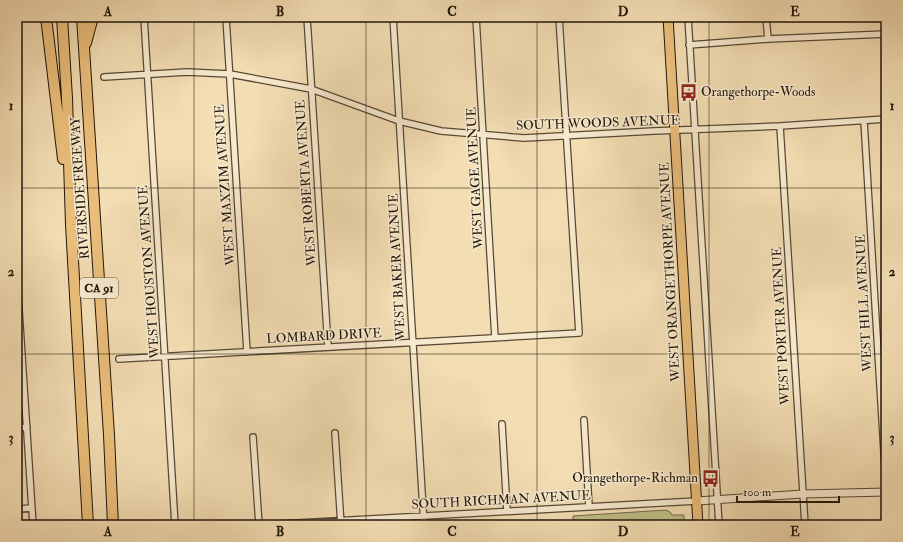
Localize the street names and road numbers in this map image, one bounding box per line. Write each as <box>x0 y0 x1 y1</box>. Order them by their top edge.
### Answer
street label: WEST ROBERTA AVENUE <box>292 99 320 268</box>
street label: WEST MAXZIM AVENUE <box>211 104 239 267</box>
street label: WEST GAGE AVENUE <box>463 107 487 250</box>
street label: SOUTH WOODS AVENUE <box>516 112 680 134</box>
street label: RIVERSIDE FREEWAY <box>67 115 93 260</box>
street label: WEST ORANGETHORPE AVENUE <box>656 162 684 383</box>
street label: WEST HOUSTON AVENUE <box>135 185 163 360</box>
street label: WEST BAKER AVENUE <box>385 193 409 342</box>
street label: WEST HILL AVENUE <box>852 234 876 373</box>
street label: WEST PORTER AVENUE <box>769 247 793 406</box>
road number: CA 91 <box>80 278 118 298</box>
street label: LOMBARD DRIVE <box>266 325 382 347</box>
street label: SOUTH RICHMAN AVENUE <box>411 487 591 513</box>

